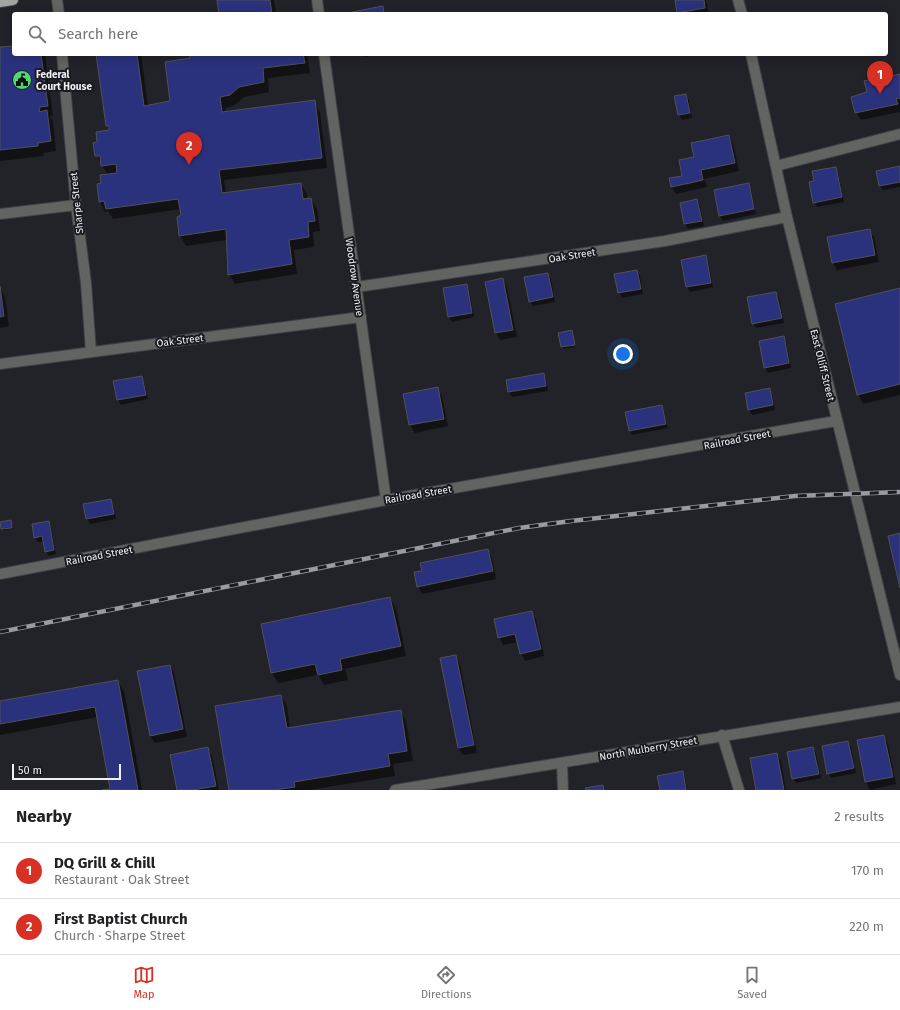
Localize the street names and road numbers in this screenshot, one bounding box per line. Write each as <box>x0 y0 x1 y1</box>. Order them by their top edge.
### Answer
street label: Sharpe Street <box>68 171 86 234</box>
street label: Woodrow Avenue <box>343 238 365 317</box>
street label: Oak Street <box>548 246 597 266</box>
street label: East Olliff Street <box>807 328 837 403</box>
street label: Oak Street <box>156 332 205 350</box>
street label: Railroad Street <box>703 428 772 452</box>
street label: Railroad Street <box>384 483 453 507</box>
street label: Railroad Street <box>65 544 134 568</box>
street label: North Mulberry Street <box>598 734 698 763</box>

